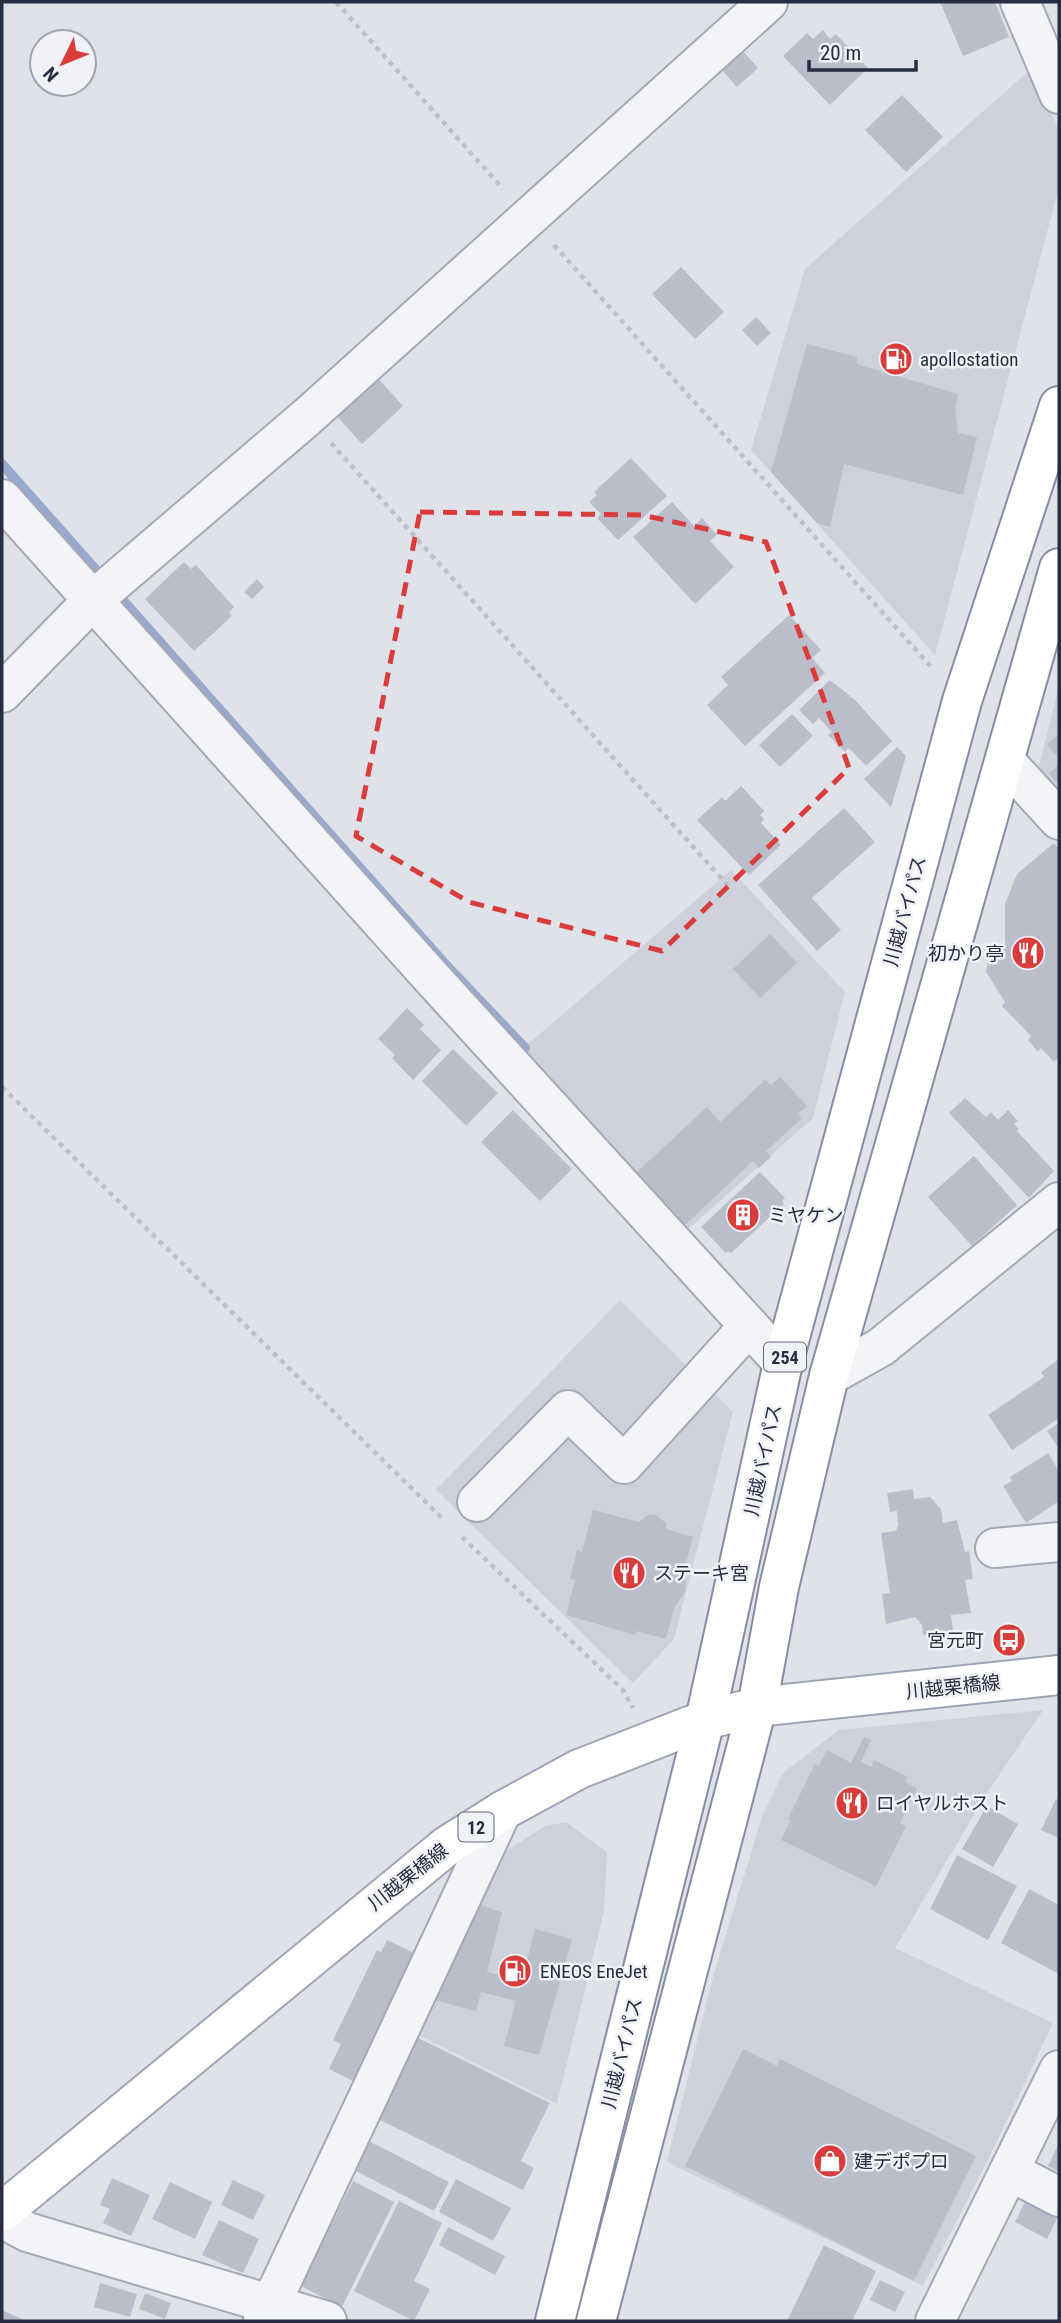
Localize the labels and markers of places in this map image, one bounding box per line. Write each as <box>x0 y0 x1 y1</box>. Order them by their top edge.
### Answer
fuel station icon: apollostation <box>877 340 915 378</box>
place label: apollostation <box>920 348 1018 371</box>
restaurant icon: 初かり亭 <box>1009 934 1047 972</box>
place label: 初かり亭 <box>928 942 1004 965</box>
building icon: ミヤケン <box>724 1196 762 1234</box>
place label: ミヤケン <box>768 1204 843 1227</box>
restaurant icon: ステーキ宮 <box>610 1554 648 1592</box>
place label: ステーキ宮 <box>654 1562 749 1585</box>
bus stop icon: 宮元町 <box>990 1621 1028 1659</box>
place label: 宮元町 <box>927 1629 984 1652</box>
restaurant icon: ロイヤルホスト <box>833 1784 871 1822</box>
place label: ロイヤルホスト <box>876 1792 1008 1815</box>
fuel station icon: ENEOS EneJet <box>496 1952 534 1990</box>
place label: ENEOS EneJet <box>540 1960 648 1983</box>
shop icon: 建デポプロ <box>811 2142 849 2180</box>
place label: 建デポプロ <box>854 2150 949 2173</box>

